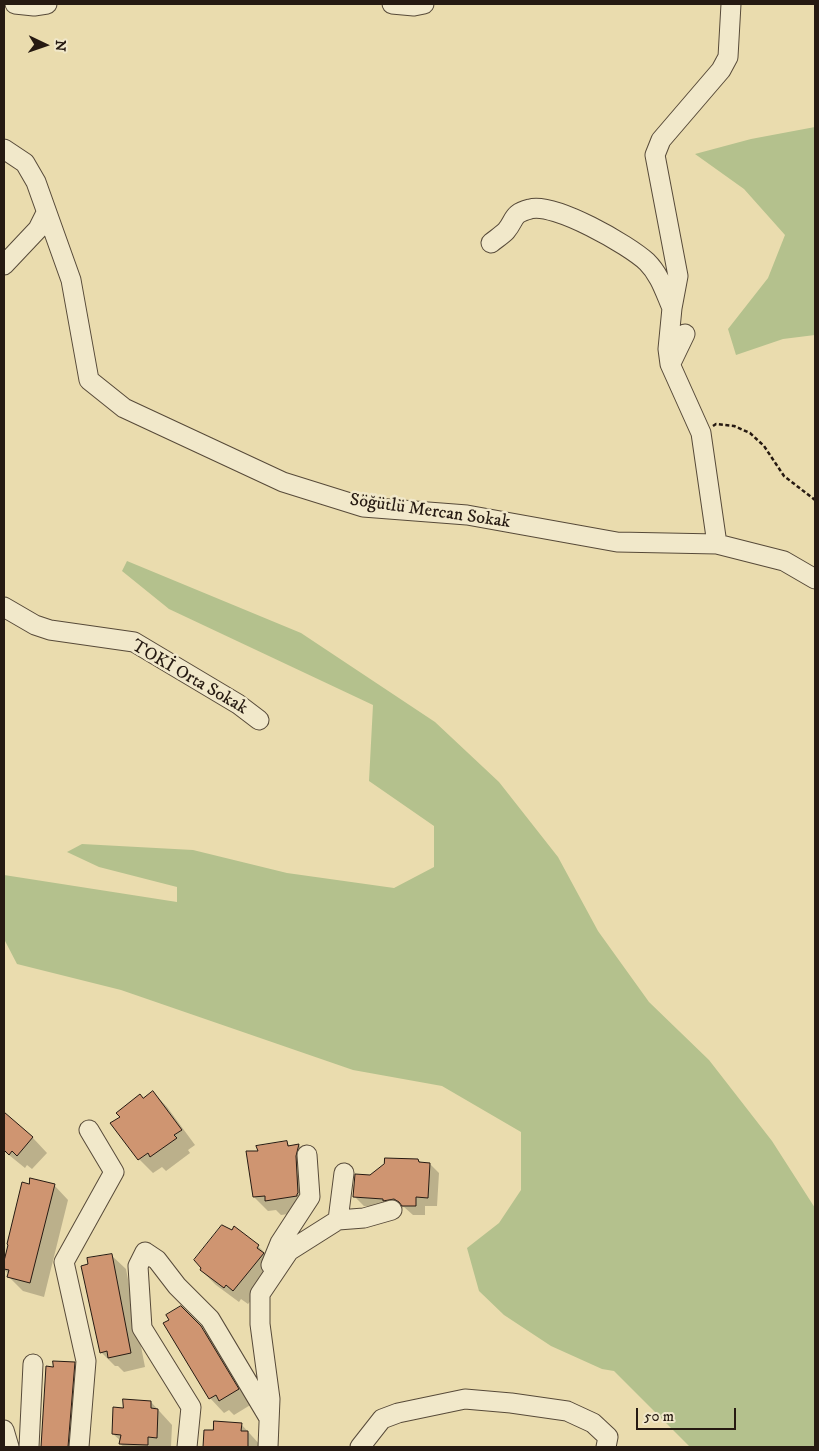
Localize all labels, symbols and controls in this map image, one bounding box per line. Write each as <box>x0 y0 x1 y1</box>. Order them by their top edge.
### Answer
north arrow <box>20 20 70 70</box>
text: N <box>51 40 69 52</box>
street label: Söğütlü Mercan Sokak <box>348 490 512 534</box>
street label: TOKİ Orta Sokak <box>127 636 251 720</box>
scale bar <box>639 1398 739 1430</box>
text: 50 m <box>644 1407 674 1426</box>

